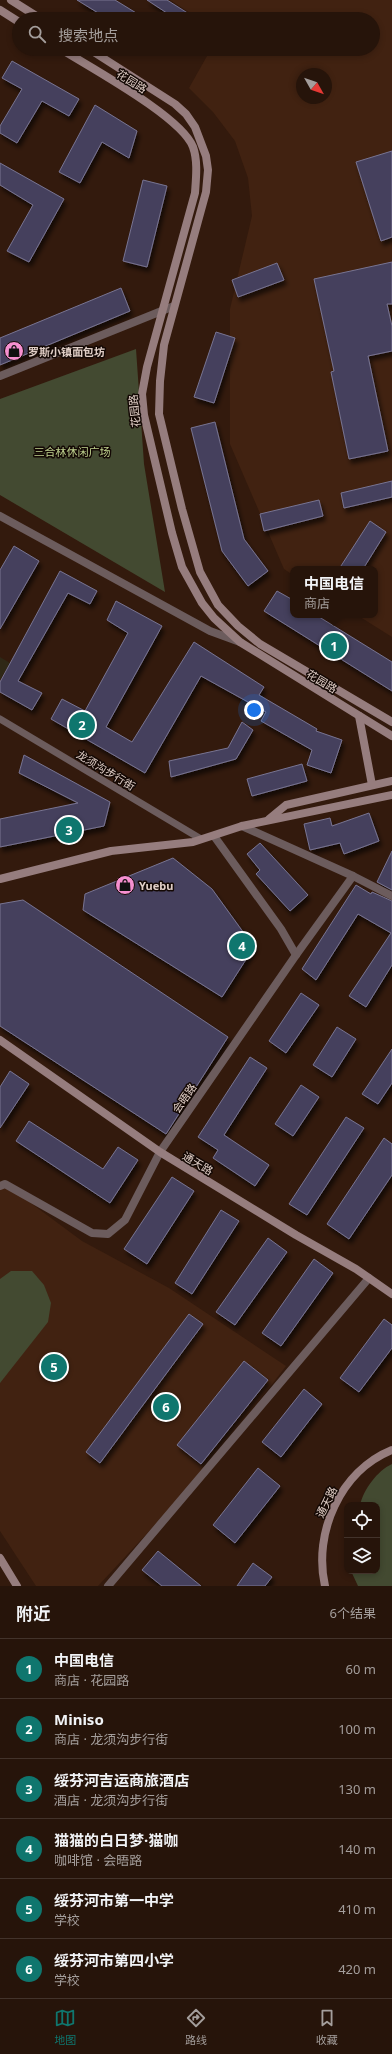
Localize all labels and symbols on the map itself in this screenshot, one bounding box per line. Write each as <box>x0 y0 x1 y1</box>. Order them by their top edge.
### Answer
street label: 花园路 <box>114 66 150 96</box>
north arrow <box>296 68 332 104</box>
shop icon: 罗斯小镇面包坊 <box>3 340 25 362</box>
place label: 罗斯小镇面包坊 <box>28 344 105 359</box>
street label: 花园路 <box>125 394 143 428</box>
park label: 三合林休闲广场 <box>34 444 111 459</box>
pin: 1 <box>321 631 347 661</box>
street label: 花园路 <box>304 666 340 696</box>
your location <box>244 700 264 720</box>
pin: 2 <box>69 710 95 740</box>
street label: 龙须沟步行街 <box>74 747 138 793</box>
pin: 3 <box>56 815 82 845</box>
shop icon: Yuebu <box>114 874 136 896</box>
place label: Yuebu <box>139 878 173 893</box>
pin: 4 <box>229 931 255 961</box>
street label: 会晤路 <box>168 1080 200 1116</box>
street label: 通天路 <box>180 1148 216 1178</box>
pin: 5 <box>41 1352 67 1382</box>
pin: 6 <box>153 1392 179 1422</box>
street label: 通天路 <box>312 1484 340 1520</box>

